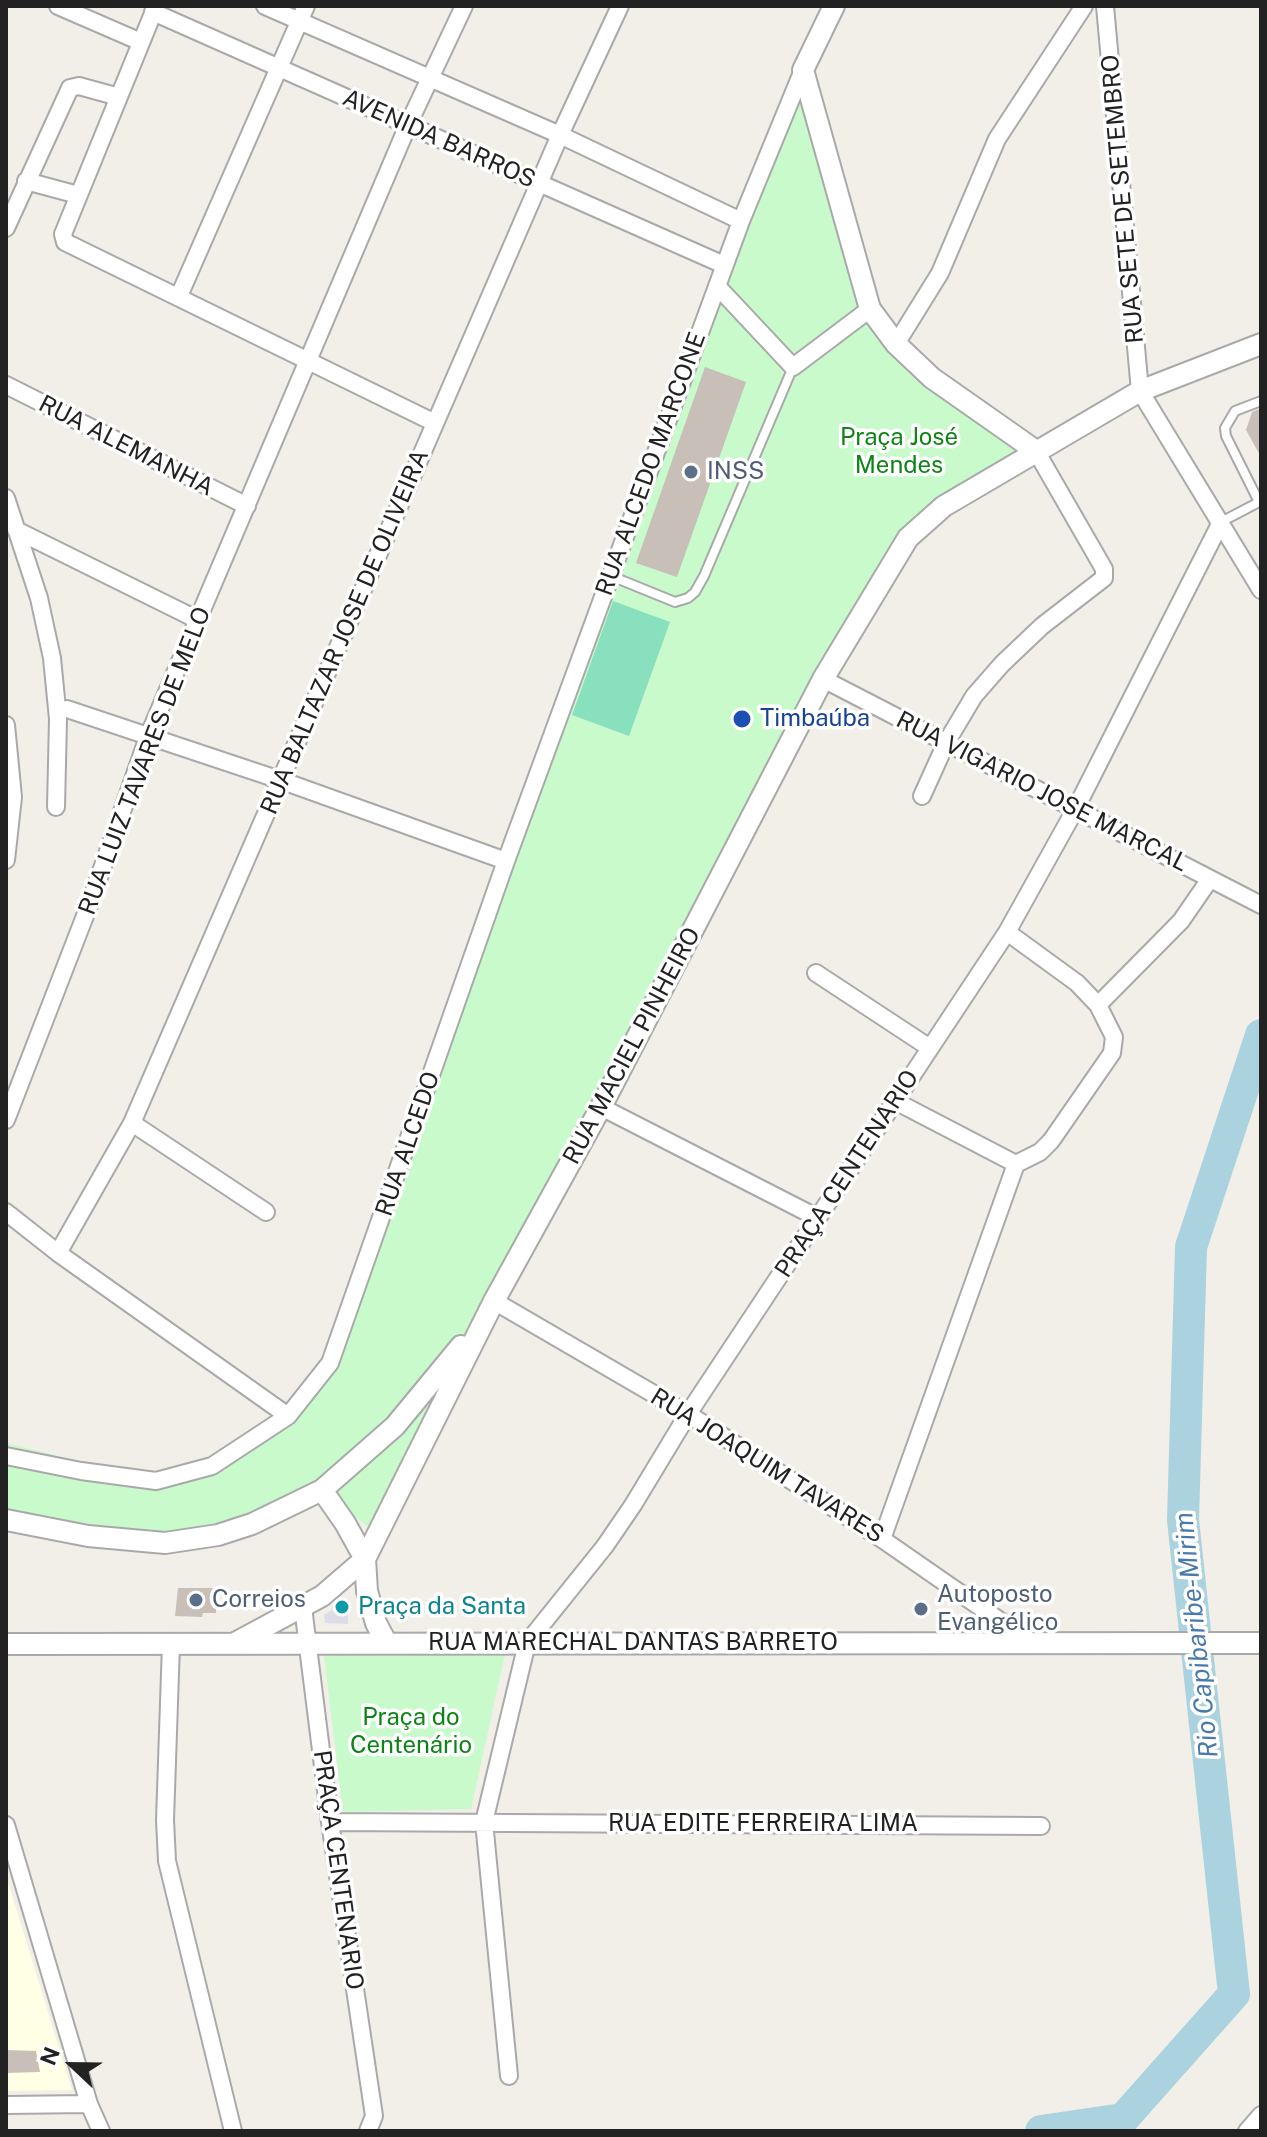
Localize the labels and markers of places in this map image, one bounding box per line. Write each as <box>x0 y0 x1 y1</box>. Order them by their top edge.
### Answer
place label: INSS <box>707 458 764 486</box>
marker: INSS <box>682 463 700 481</box>
place label: Timbaúba <box>760 705 870 733</box>
marker: Timbaúba <box>731 708 753 730</box>
place label: Autoposto Evangélico <box>937 1581 1058 1637</box>
place label: Correios <box>212 1586 306 1614</box>
marker: Correios <box>187 1591 205 1609</box>
place label: Praça da Santa <box>358 1593 526 1621</box>
marker: Praça da Santa <box>333 1598 351 1616</box>
marker: Autoposto Evangélico <box>912 1600 930 1618</box>

